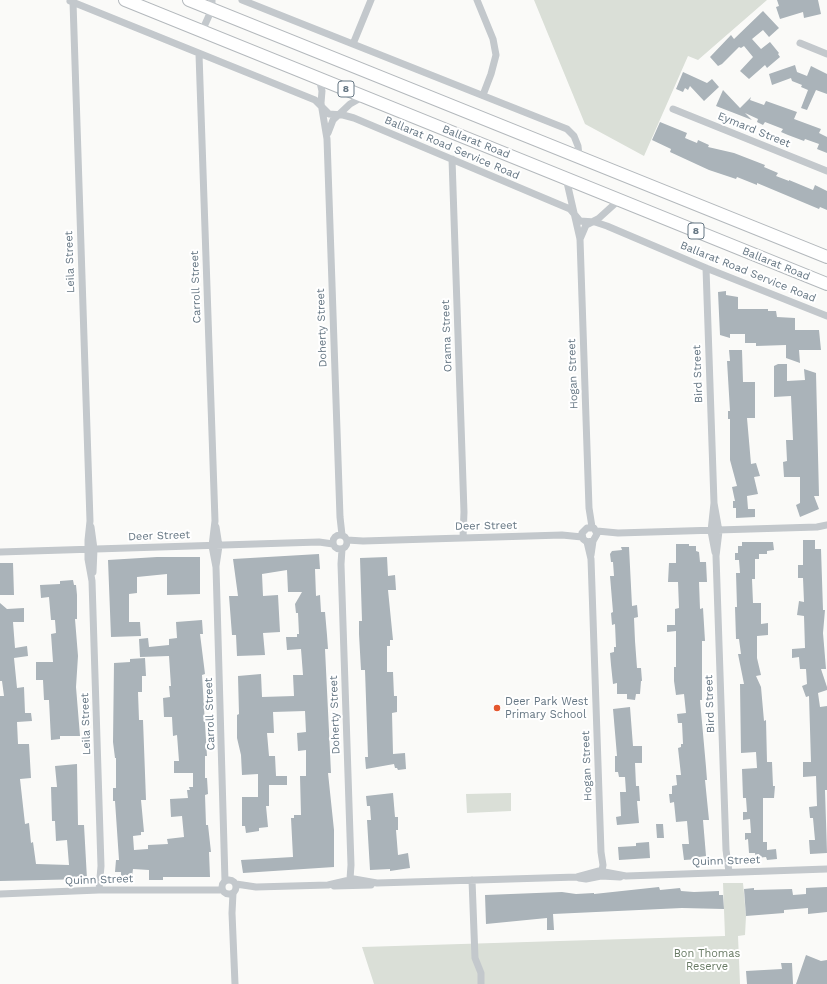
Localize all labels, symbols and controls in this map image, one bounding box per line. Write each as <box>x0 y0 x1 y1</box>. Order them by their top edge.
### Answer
road number: 8 <box>338 81 354 97</box>
street label: Eymard Street <box>716 109 792 151</box>
street label: Ballarat Road Service Road <box>383 114 521 182</box>
street label: Ballarat Road <box>440 122 512 162</box>
road number: 8 <box>688 223 704 239</box>
street label: Leila Street <box>62 231 78 293</box>
street label: Ballarat Road Service Road <box>678 239 818 305</box>
street label: Ballarat Road <box>740 244 812 284</box>
street label: Carroll Street <box>188 250 204 324</box>
street label: Doherty Street <box>314 288 330 368</box>
street label: Orama Street <box>439 300 455 372</box>
street label: Hogan Street <box>565 339 581 409</box>
street label: Bird Street <box>690 345 706 403</box>
street label: Deer Street <box>455 519 517 533</box>
street label: Deer Street <box>128 528 190 544</box>
street label: Doherty Street <box>327 675 343 755</box>
street label: Bird Street <box>702 675 718 733</box>
street label: Carroll Street <box>202 677 218 751</box>
street label: Leila Street <box>78 693 94 755</box>
place label: Deer Park West Primary School <box>505 695 588 721</box>
marker: Deer Park West Primary School <box>492 703 502 713</box>
street label: Hogan Street <box>579 731 595 801</box>
street label: Quinn Street <box>692 853 760 869</box>
street label: Quinn Street <box>65 872 133 888</box>
park label: Bon Thomas Reserve <box>674 947 740 973</box>

